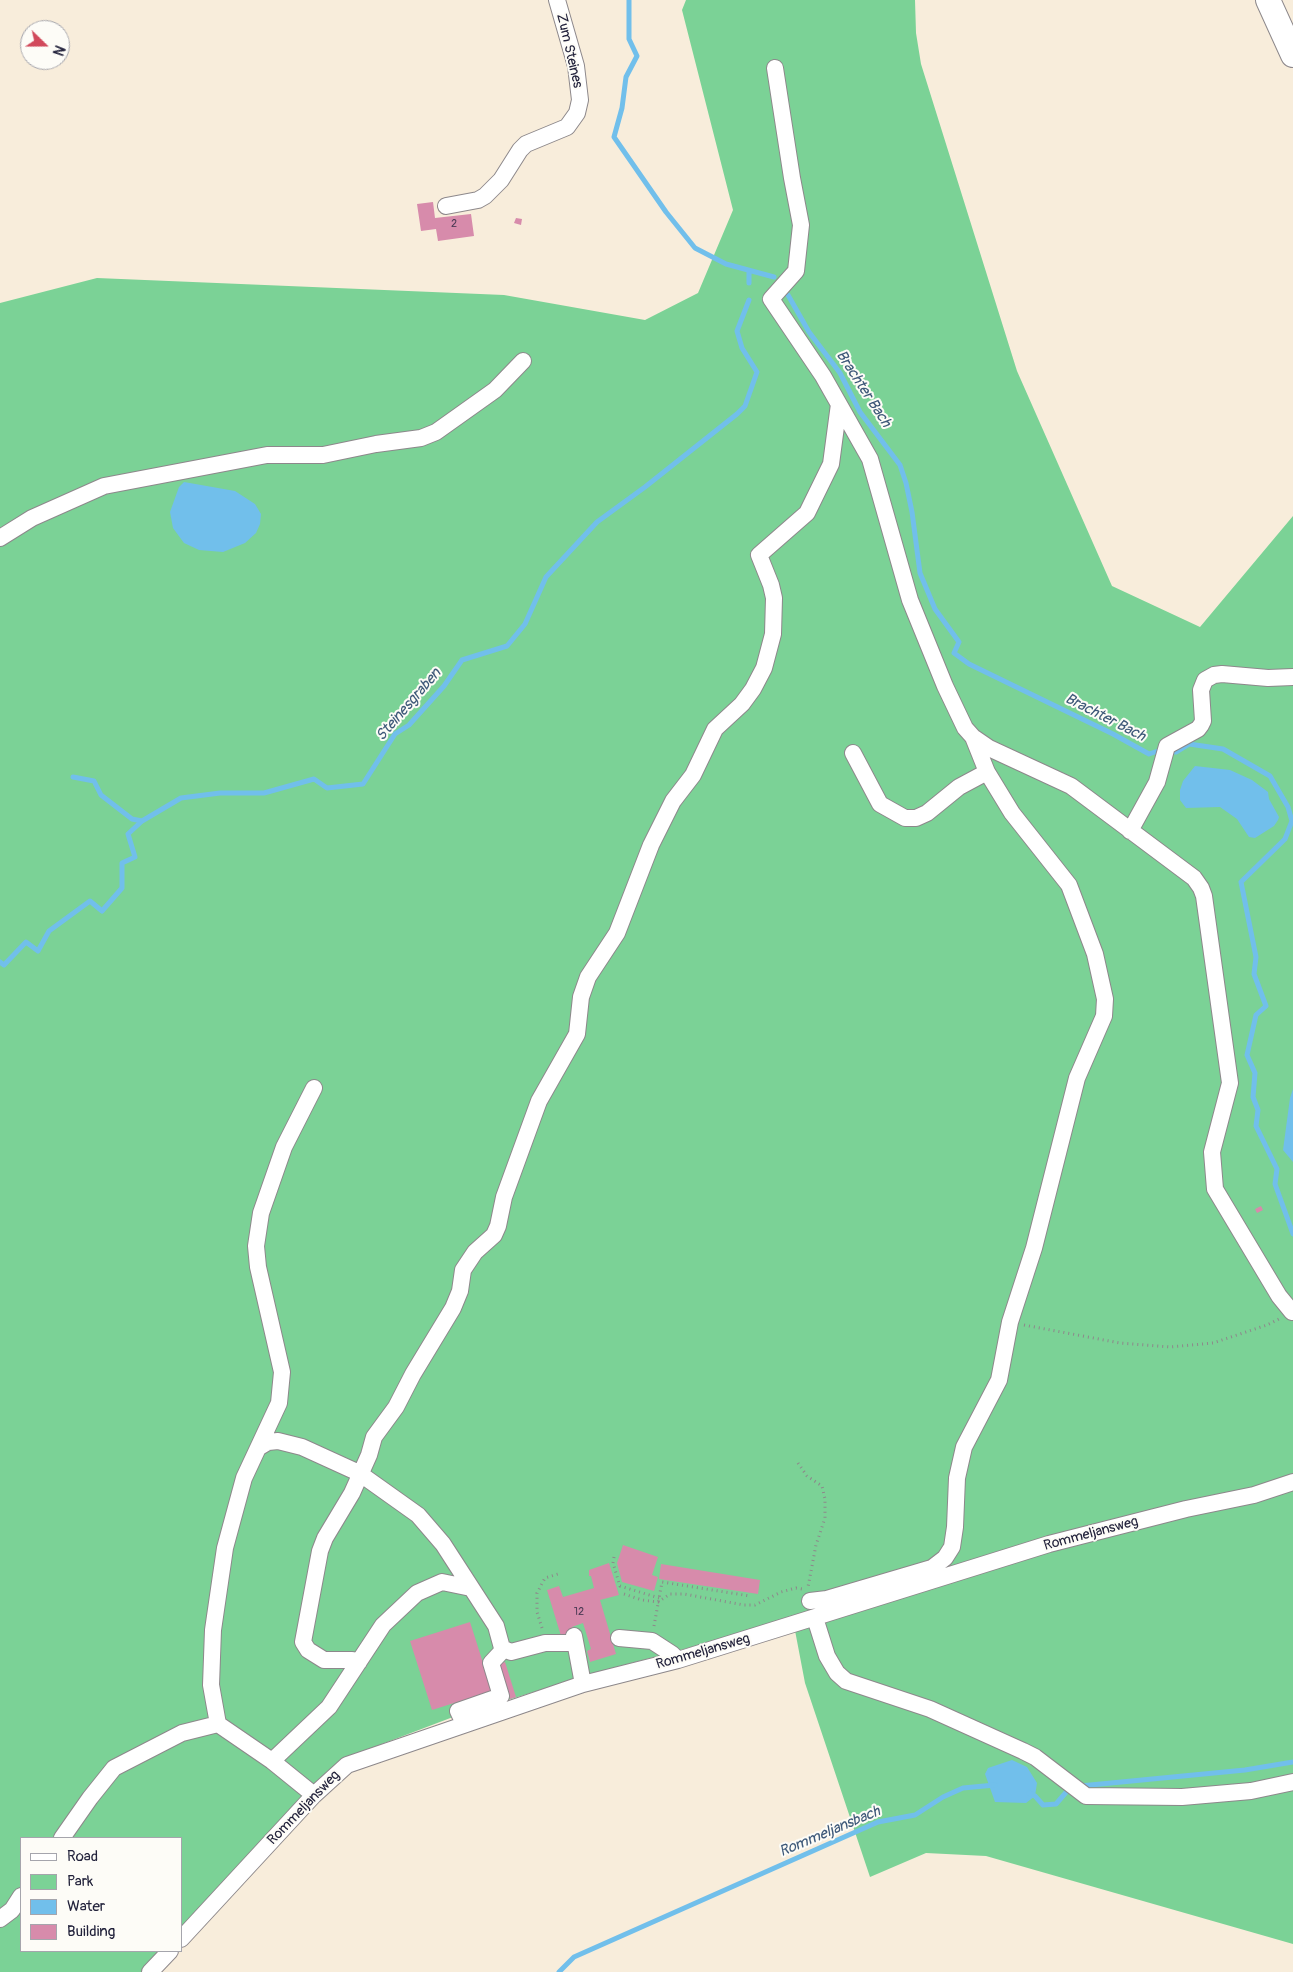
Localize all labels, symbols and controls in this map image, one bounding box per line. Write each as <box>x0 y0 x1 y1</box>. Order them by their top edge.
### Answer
street label: Zum Steines <box>552 12 586 90</box>
north arrow <box>20 20 70 70</box>
text: N <box>49 43 68 58</box>
house number: 2 <box>451 217 457 231</box>
water label: Brachter Bach <box>832 347 894 431</box>
water label: Steinesgraben <box>373 665 445 745</box>
water label: Brachter Bach <box>1062 690 1148 746</box>
street label: Rommeljansweg <box>1042 1513 1140 1555</box>
house number: 12 <box>574 1605 584 1619</box>
street label: Rommeljansweg <box>654 1631 752 1673</box>
street label: Rommeljansweg <box>264 1767 344 1849</box>
water label: Rommeljansbach <box>777 1803 883 1861</box>
legend <box>20 1837 182 1952</box>
text: Road <box>67 1847 98 1866</box>
text: Park <box>67 1872 93 1891</box>
text: Water <box>67 1897 105 1916</box>
text: Building <box>67 1922 115 1941</box>

